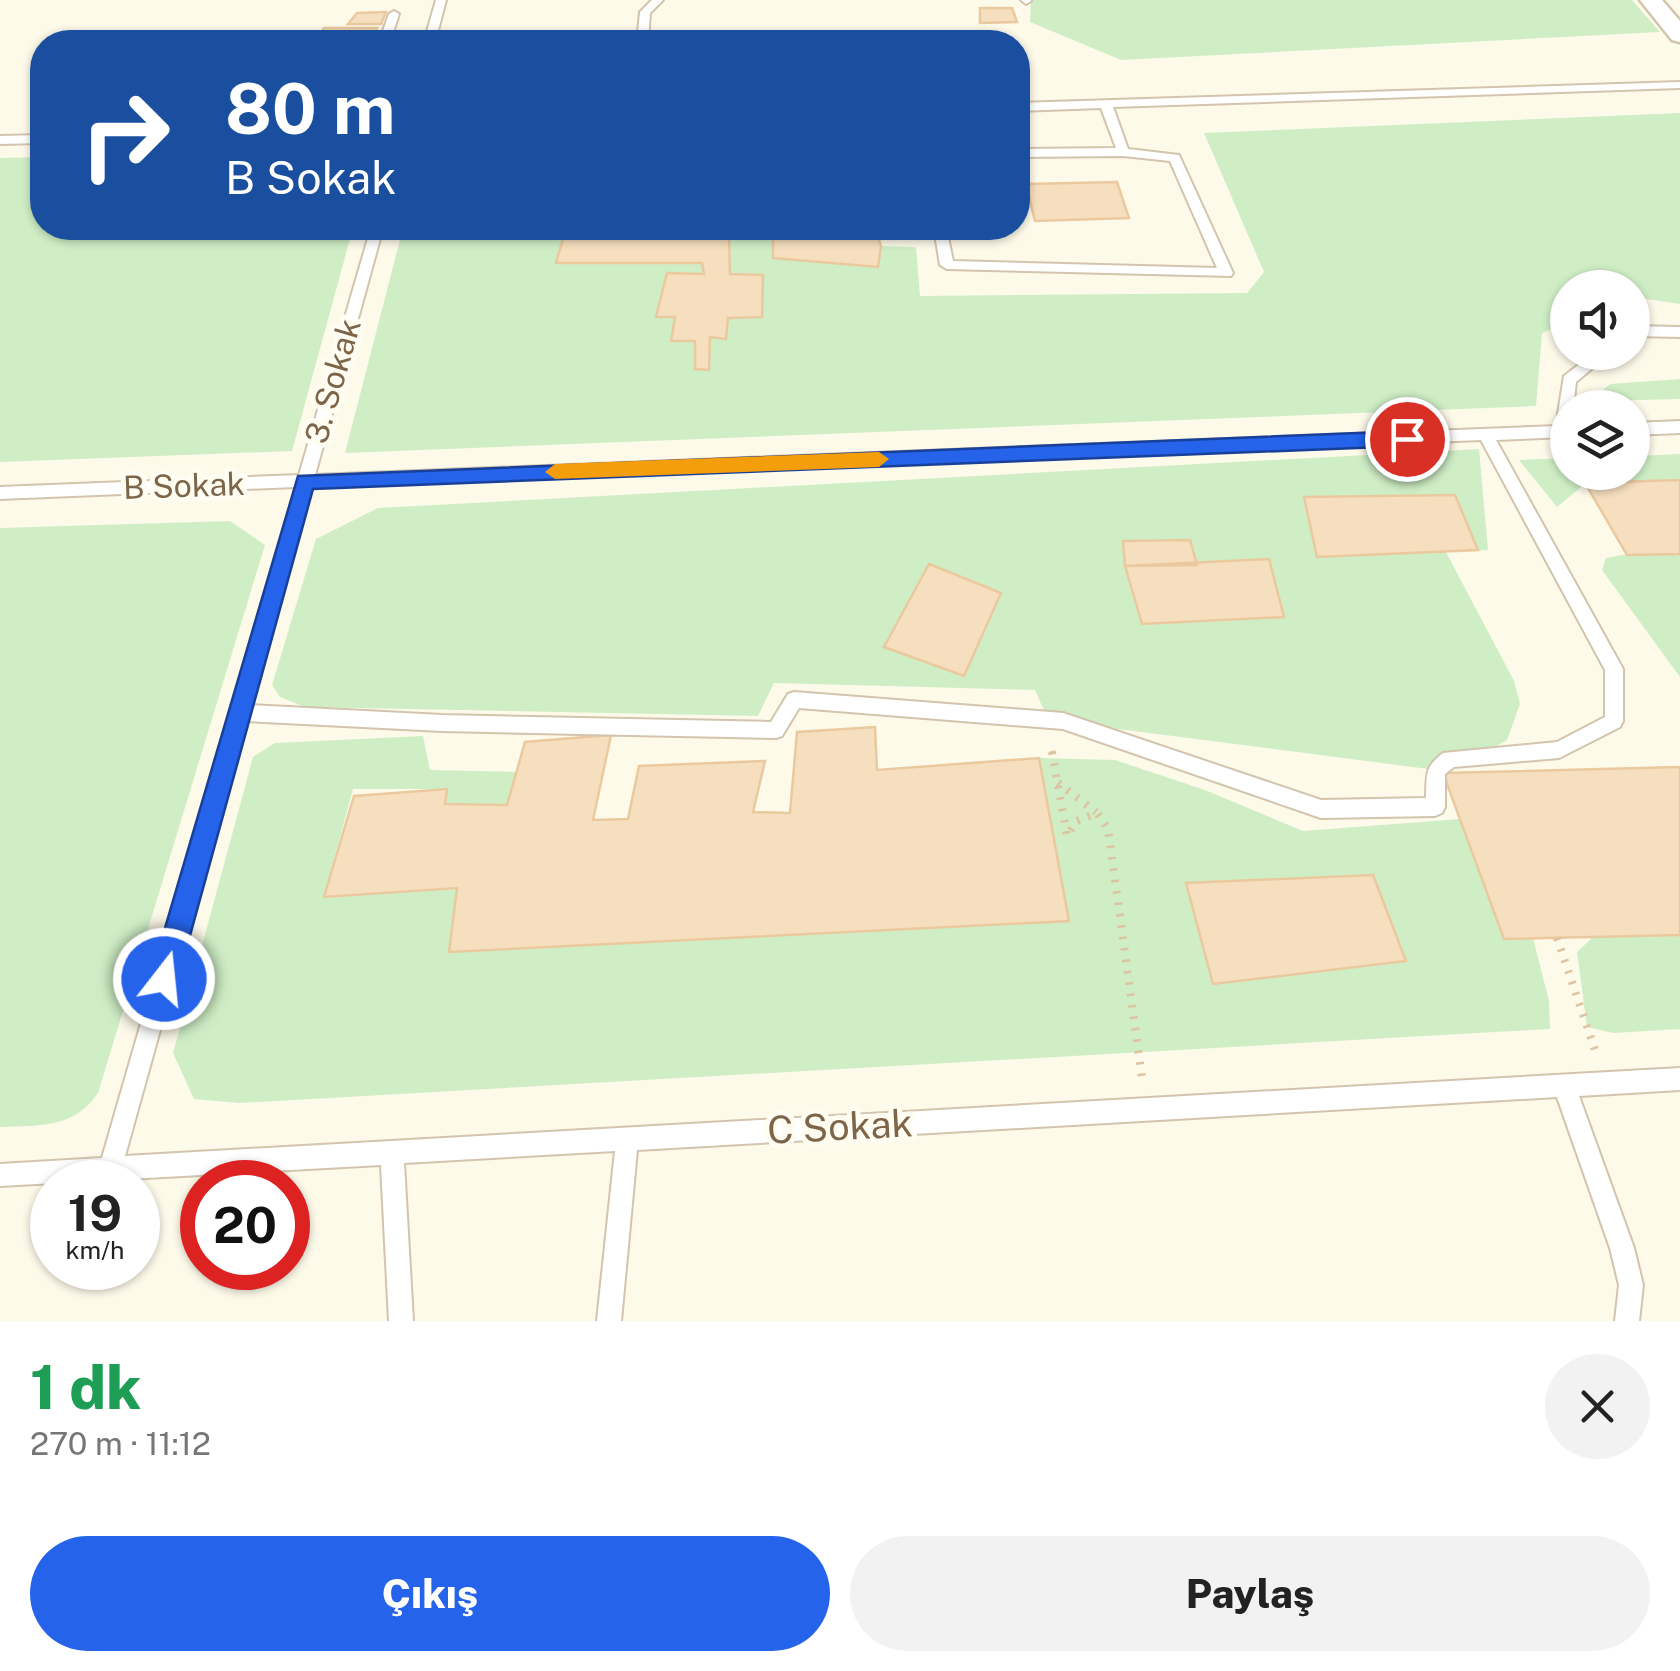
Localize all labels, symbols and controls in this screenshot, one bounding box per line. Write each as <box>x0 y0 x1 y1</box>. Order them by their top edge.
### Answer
text: 80 m <box>225 67 395 150</box>
icon: right <box>60 70 190 200</box>
text: B Sokak <box>225 151 397 204</box>
map controls <box>1550 270 1650 490</box>
button: sound <box>1550 270 1650 370</box>
street label: 3. Sokak <box>297 314 368 447</box>
button: layers <box>1550 390 1650 490</box>
pin <box>1365 397 1450 482</box>
icon: arrive <box>1380 412 1435 467</box>
street label: B Sokak <box>122 465 246 506</box>
position arrow <box>112 927 216 1031</box>
street label: C Sokak <box>766 1100 914 1153</box>
speed limit sign: 20 <box>180 1160 310 1290</box>
text: 19 <box>68 1183 122 1242</box>
text: km/h <box>66 1235 124 1265</box>
text: 1 dk <box>30 1352 141 1423</box>
button: close <box>1545 1354 1650 1459</box>
text: 270 m · 11:12 <box>30 1425 211 1462</box>
button: Çıkış <box>30 1536 830 1651</box>
button: Paylaş <box>850 1536 1650 1651</box>

